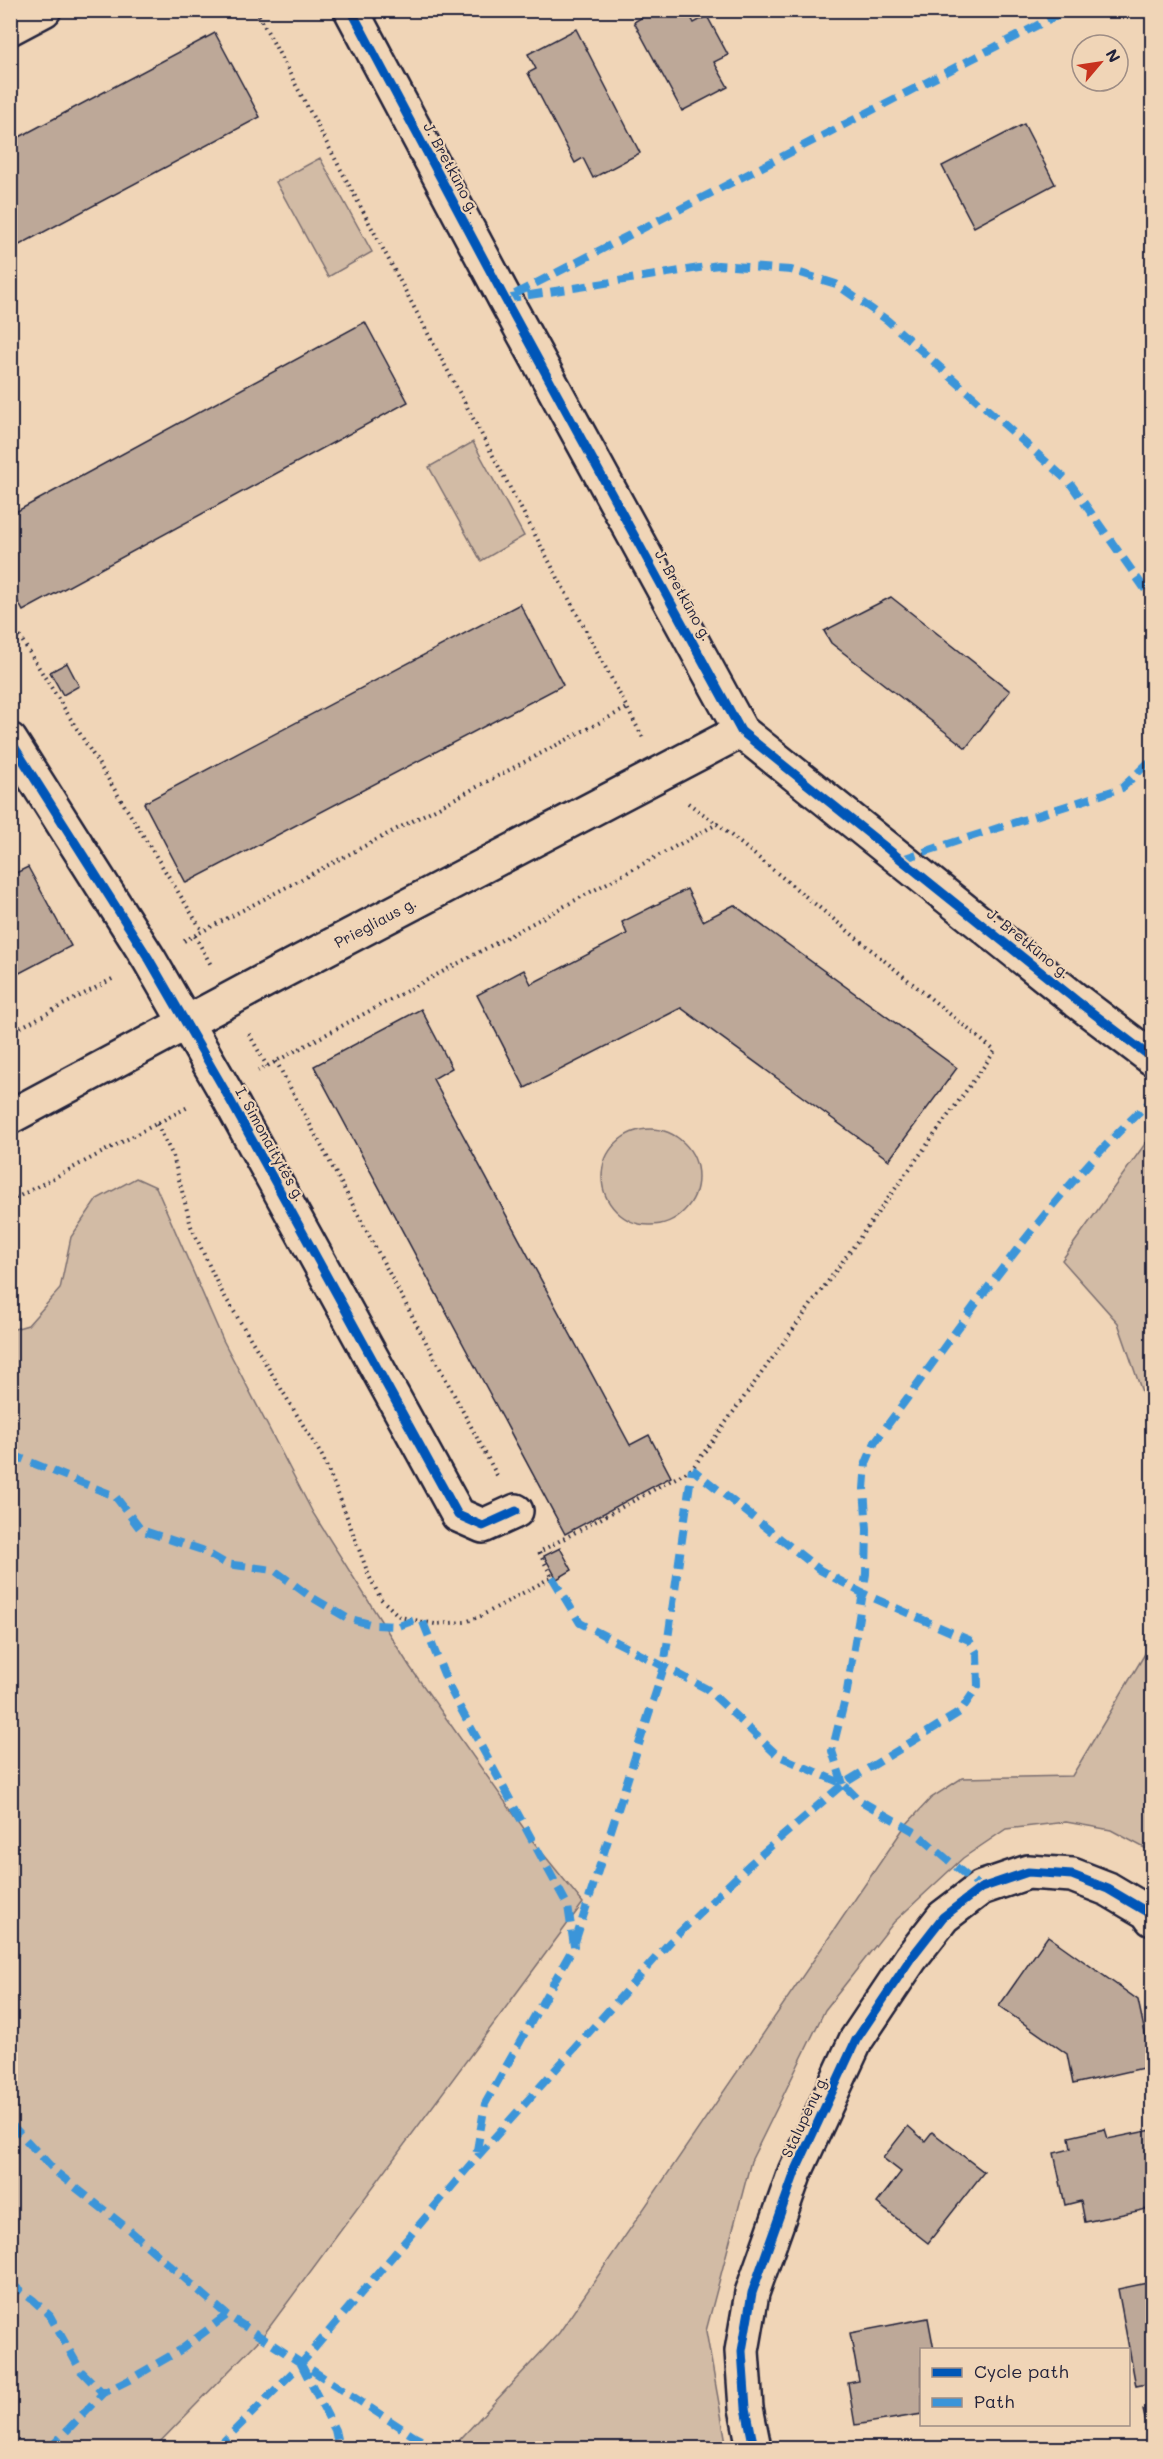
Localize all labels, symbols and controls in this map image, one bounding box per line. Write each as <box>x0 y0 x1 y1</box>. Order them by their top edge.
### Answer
north arrow <box>1070 33 1130 93</box>
text: N <box>1101 45 1126 66</box>
street label: J. Bretkūno g. <box>419 118 485 218</box>
street label: J. Bretkūno g. <box>651 546 717 644</box>
street label: Priegliaus g. <box>330 892 420 952</box>
street label: J. Bretkūno g. <box>983 903 1075 983</box>
street label: I. Simonaitytės g. <box>231 1083 311 1205</box>
street label: Stalupėnų g. <box>776 2071 832 2161</box>
legend <box>920 2348 1130 2426</box>
text: Cycle path <box>974 2359 1069 2383</box>
text: Path <box>974 2389 1014 2413</box>

